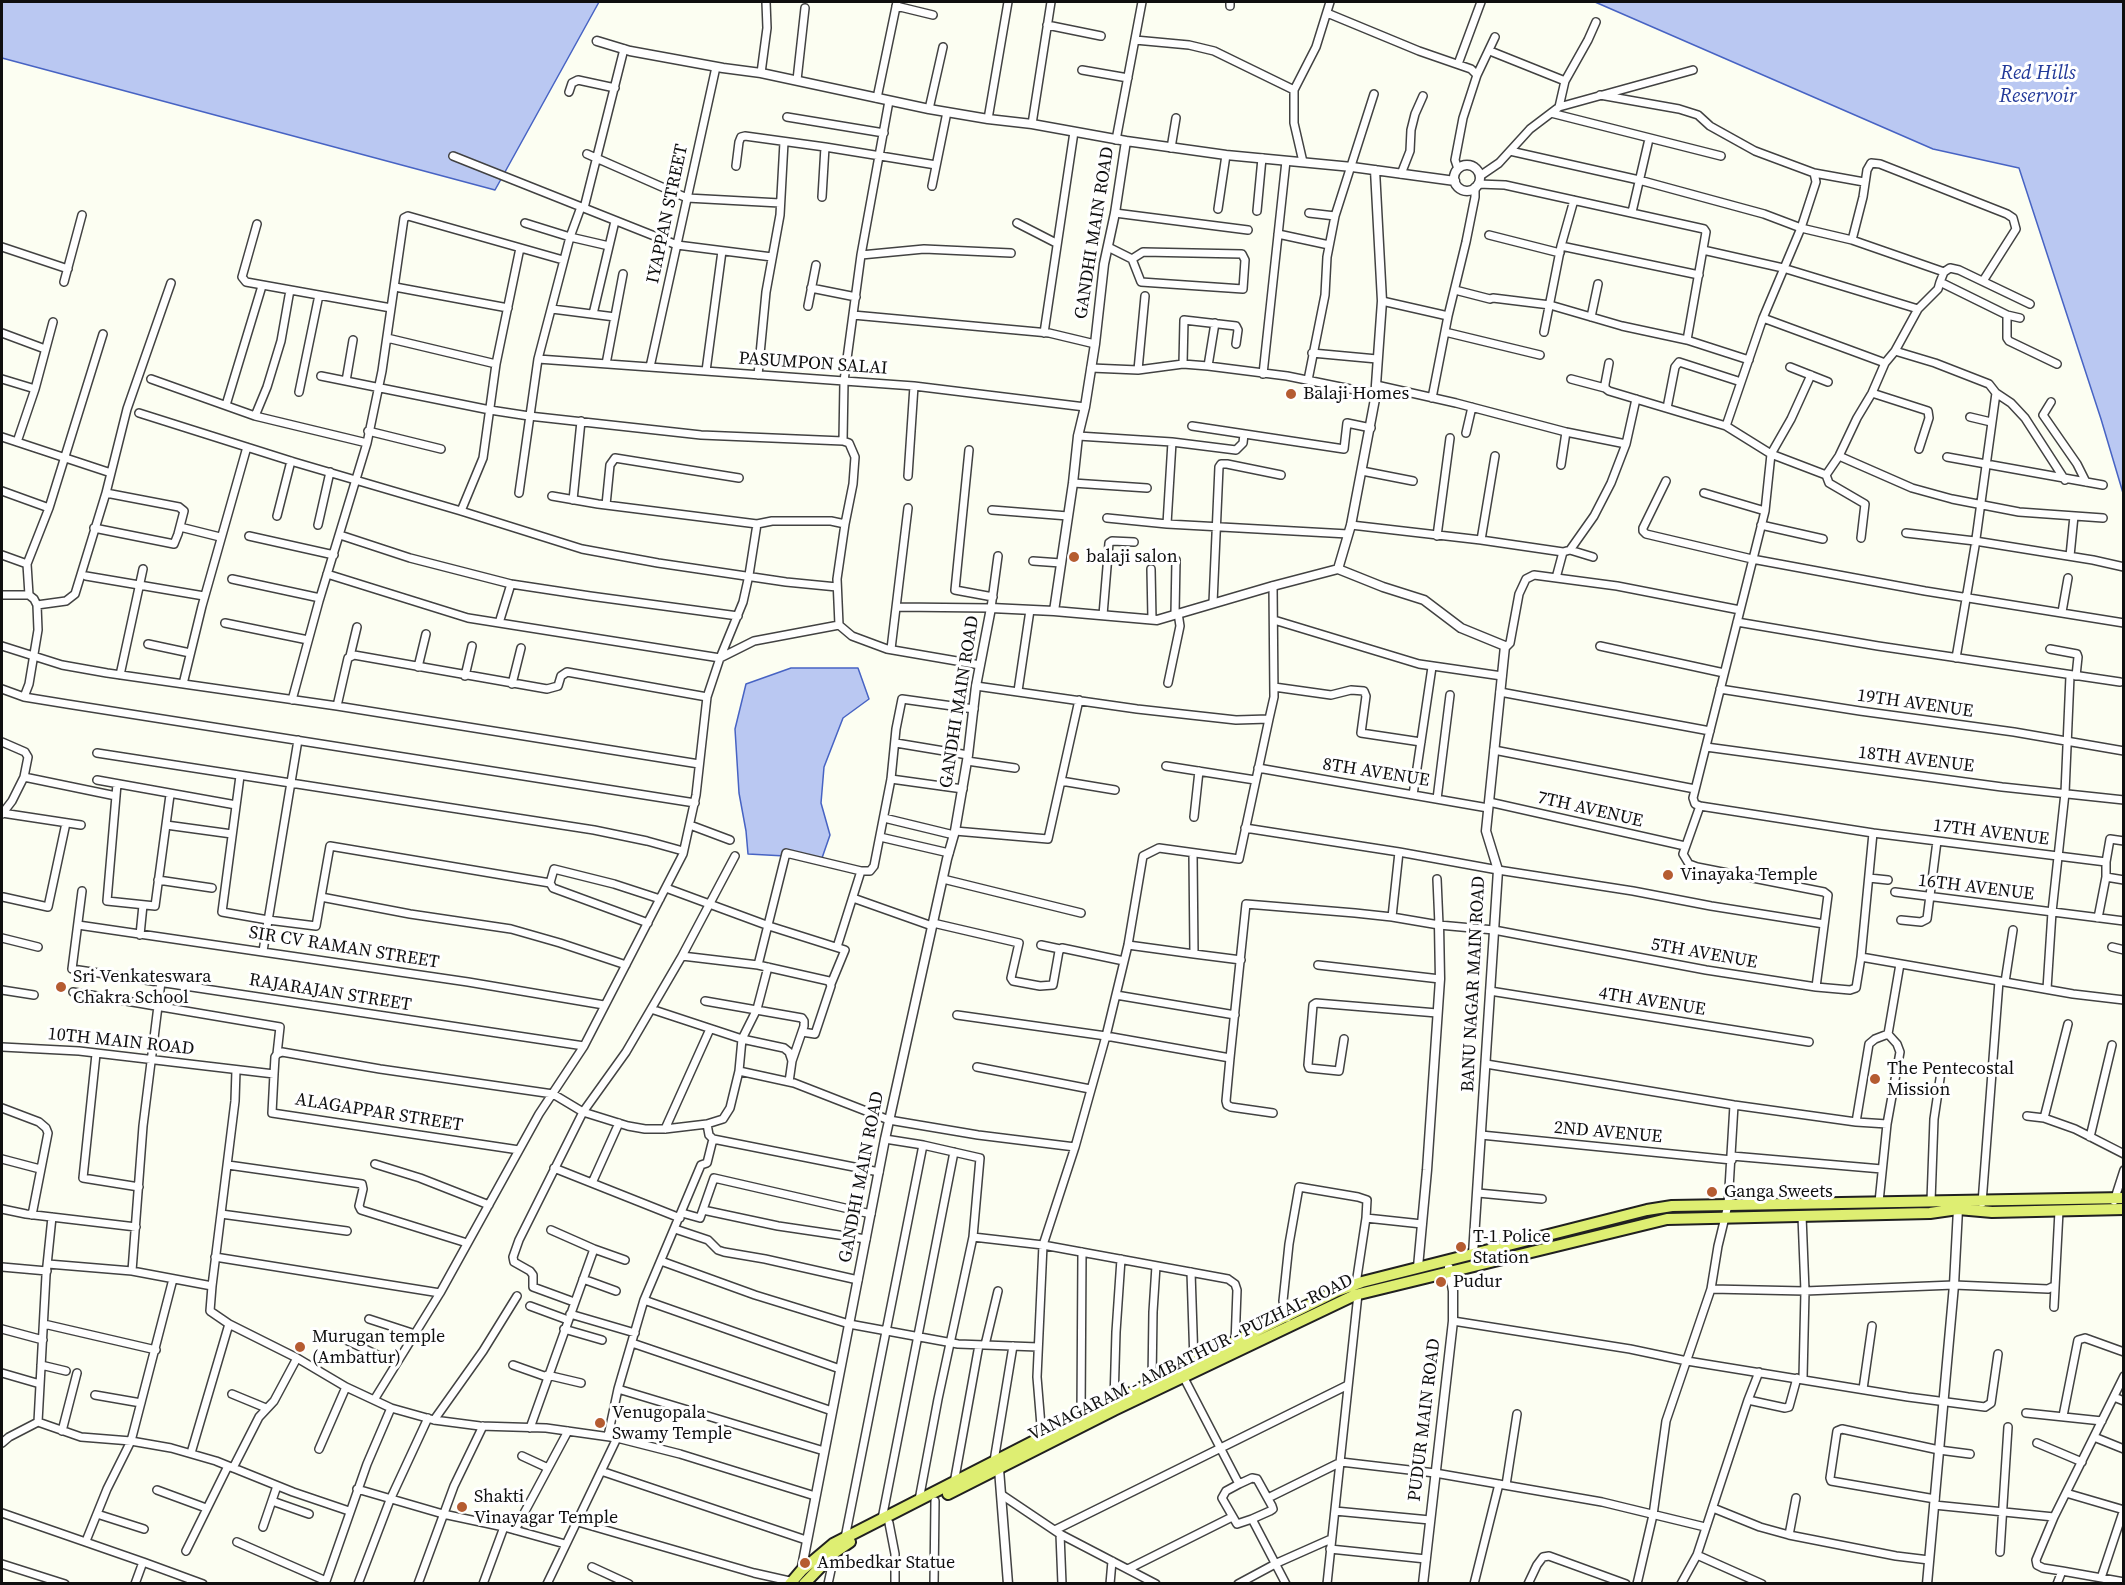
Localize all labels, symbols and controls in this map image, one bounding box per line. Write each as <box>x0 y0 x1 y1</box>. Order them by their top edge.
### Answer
water label: Red Hills Reservoir <box>1999 62 2077 109</box>
street label: IYAPPAN STREET <box>643 143 693 285</box>
street label: GANDHI MAIN ROAD <box>1071 145 1119 321</box>
street label: PASUMPON SALAI <box>738 348 888 380</box>
place label: Balaji Homes <box>1303 383 1409 405</box>
marker: Balaji Homes <box>1284 387 1298 401</box>
place label: balaji salon <box>1086 546 1178 568</box>
marker: balaji salon <box>1067 550 1081 564</box>
street label: GANDHI MAIN ROAD <box>936 614 984 790</box>
street label: 19TH AVENUE <box>1856 685 1974 723</box>
street label: 18TH AVENUE <box>1857 742 1975 778</box>
street label: 8TH AVENUE <box>1321 754 1431 792</box>
street label: 7TH AVENUE <box>1535 787 1645 833</box>
street label: 17TH AVENUE <box>1932 815 2050 851</box>
place label: Vinayaka Temple <box>1680 864 1818 886</box>
marker: Vinayaka Temple <box>1661 868 1675 882</box>
street label: 16TH AVENUE <box>1917 870 2035 906</box>
street label: BANU NAGAR MAIN ROAD <box>1458 875 1490 1093</box>
street label: SIR CV RAMAN STREET <box>247 922 441 974</box>
street label: 5TH AVENUE <box>1649 934 1759 974</box>
place label: Sri Venkateswara Chakra School <box>73 966 211 1008</box>
street label: RAJARAJAN STREET <box>247 969 413 1017</box>
marker: Sri Venkateswara Chakra School <box>54 980 68 994</box>
street label: 4TH AVENUE <box>1597 983 1707 1021</box>
street label: 10TH MAIN ROAD <box>47 1024 195 1060</box>
place label: The Pentecostal Mission <box>1887 1058 2014 1100</box>
marker: The Pentecostal Mission <box>1868 1072 1882 1086</box>
street label: ALAGAPPAR STREET <box>294 1089 464 1137</box>
street label: GANDHI MAIN ROAD <box>835 1089 889 1265</box>
street label: 2ND AVENUE <box>1553 1118 1663 1148</box>
place label: Ganga Sweets <box>1724 1181 1833 1203</box>
marker: Ganga Sweets <box>1705 1185 1719 1199</box>
place label: T-1 Police Station <box>1473 1226 1551 1268</box>
marker: T-1 Police Station <box>1454 1240 1468 1254</box>
street label: VANAGARAM - AMBATHUR - PUZHAL ROAD <box>1025 1270 1357 1446</box>
place label: Pudur <box>1453 1271 1502 1293</box>
marker: Pudur <box>1434 1275 1448 1289</box>
place label: Murugan temple (Ambattur) <box>312 1326 445 1368</box>
street label: PUDUR MAIN ROAD <box>1404 1337 1446 1503</box>
marker: Murugan temple (Ambattur) <box>293 1340 307 1354</box>
place label: Venugopala Swamy Temple <box>612 1402 732 1444</box>
marker: Venugopala Swamy Temple <box>593 1416 607 1430</box>
place label: Shakti Vinayagar Temple <box>474 1486 618 1528</box>
marker: Shakti Vinayagar Temple <box>455 1500 469 1514</box>
place label: Ambedkar Statue <box>817 1552 955 1574</box>
marker: Ambedkar Statue <box>798 1556 812 1570</box>

